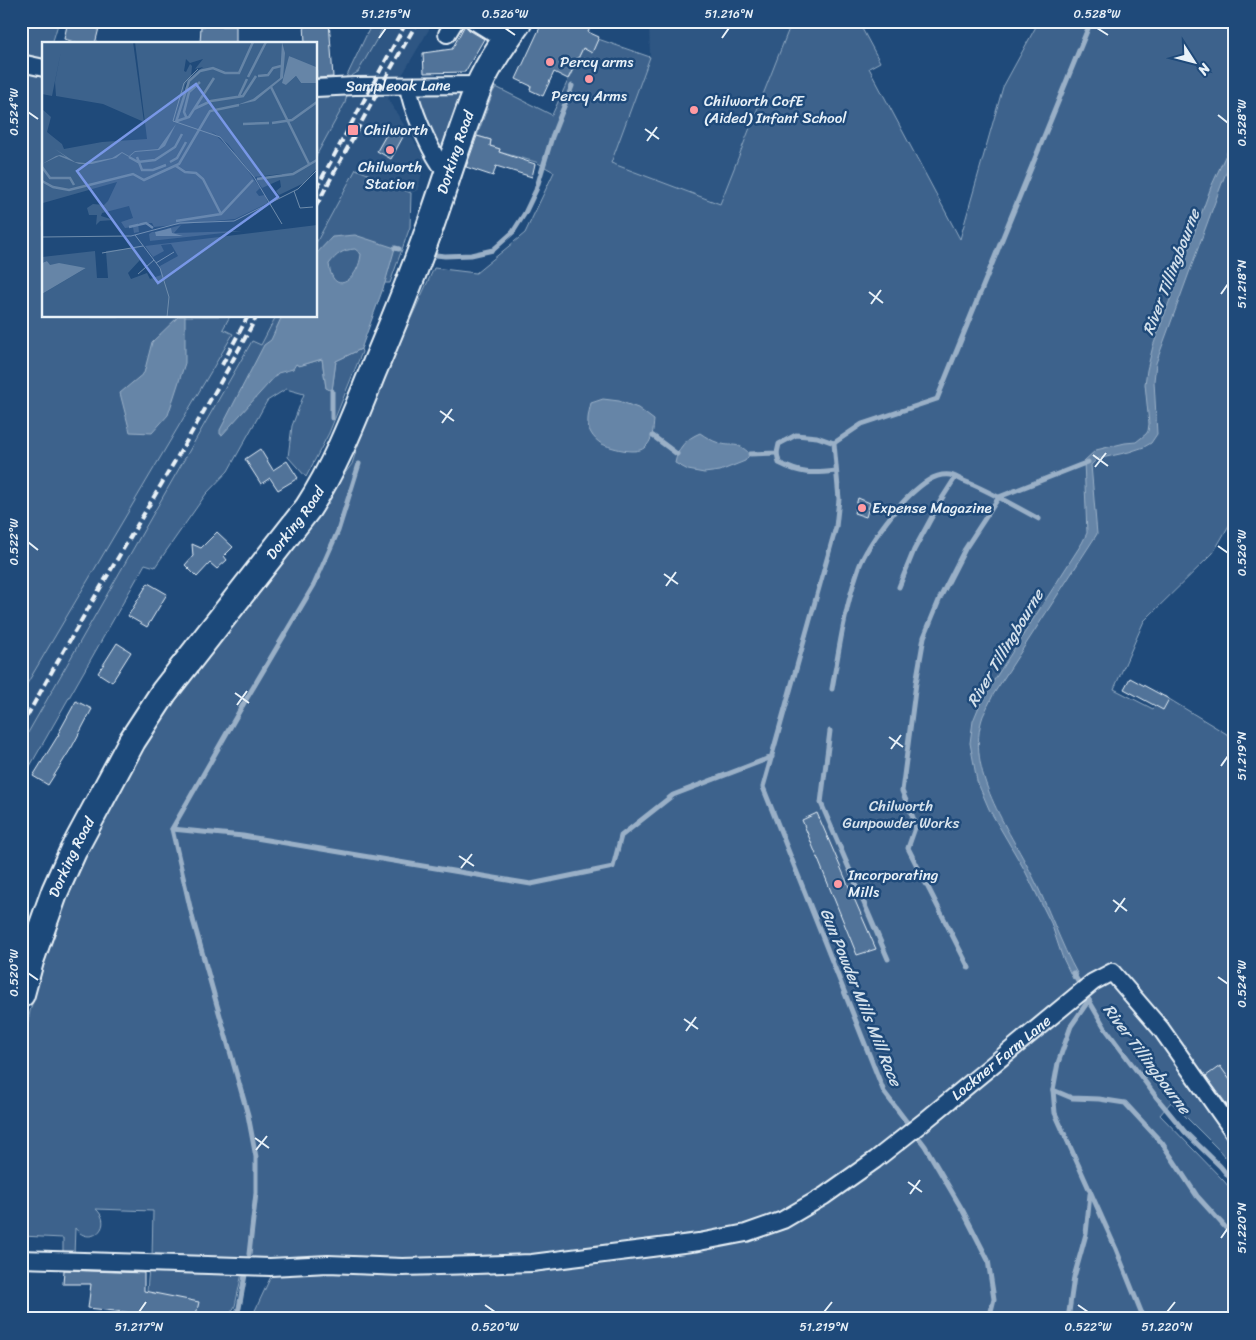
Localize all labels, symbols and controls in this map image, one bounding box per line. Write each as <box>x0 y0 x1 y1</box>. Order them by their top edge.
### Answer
text: 51.215°N <box>362 3 411 25</box>
text: 0.526°W <box>482 3 529 25</box>
text: 51.216°N <box>705 3 754 25</box>
text: 0.528°W <box>1073 3 1121 25</box>
north arrow <box>1168 38 1218 88</box>
inset map <box>42 42 318 318</box>
place label: Percy arms <box>560 49 634 75</box>
marker: Percy arms <box>544 56 556 68</box>
text: N <box>1191 57 1218 81</box>
street label: Sampleoak Lane <box>345 72 451 99</box>
marker: Percy Arms <box>583 73 595 85</box>
place label: Percy Arms <box>551 83 628 109</box>
text: 0.524°W <box>3 88 25 136</box>
place label: Chilworth CofE (Aided) Infant School <box>704 88 847 131</box>
text: 0.528°W <box>1231 99 1253 147</box>
marker: Chilworth CofE (Aided) Infant School <box>688 104 700 116</box>
street label: Dorking Road <box>429 106 482 197</box>
place label: Chilworth <box>364 117 428 143</box>
marker: Chilworth <box>346 123 360 137</box>
marker: Chilworth Station <box>384 144 396 156</box>
place label: Chilworth Station <box>358 154 422 197</box>
water label: River Tillingbourne <box>1134 203 1209 339</box>
text: 51.218°N <box>1231 259 1253 308</box>
street label: Dorking Road <box>259 480 332 565</box>
place label: Expense Magazine <box>872 495 992 521</box>
marker: Expense Magazine <box>856 502 868 514</box>
text: 0.522°W <box>3 518 25 565</box>
text: 0.526°W <box>1231 529 1253 576</box>
water label: River Tillingbourne <box>958 582 1052 712</box>
text: 51.219°N <box>1231 731 1253 781</box>
park label: Chilworth Gunpowder Works <box>843 793 959 836</box>
street label: Dorking Road <box>41 811 102 901</box>
place label: Incorporating Mills <box>847 862 939 905</box>
marker: Incorporating Mills <box>832 878 844 890</box>
water label: Gun Powder Mills Mill Race <box>812 903 911 1092</box>
text: 0.520°W <box>3 949 25 997</box>
text: 0.524°W <box>1231 960 1253 1008</box>
water label: River Tillingbourne <box>1096 997 1200 1122</box>
street label: Lockner Farm Lane <box>945 1008 1057 1107</box>
text: 51.220°N <box>1231 1202 1253 1254</box>
text: 51.217°N <box>115 1316 164 1338</box>
text: 0.520°W <box>471 1316 519 1338</box>
text: 51.219°N <box>800 1316 849 1338</box>
text: 0.522°W <box>1065 1316 1112 1338</box>
text: 51.220°N <box>1142 1316 1193 1338</box>

